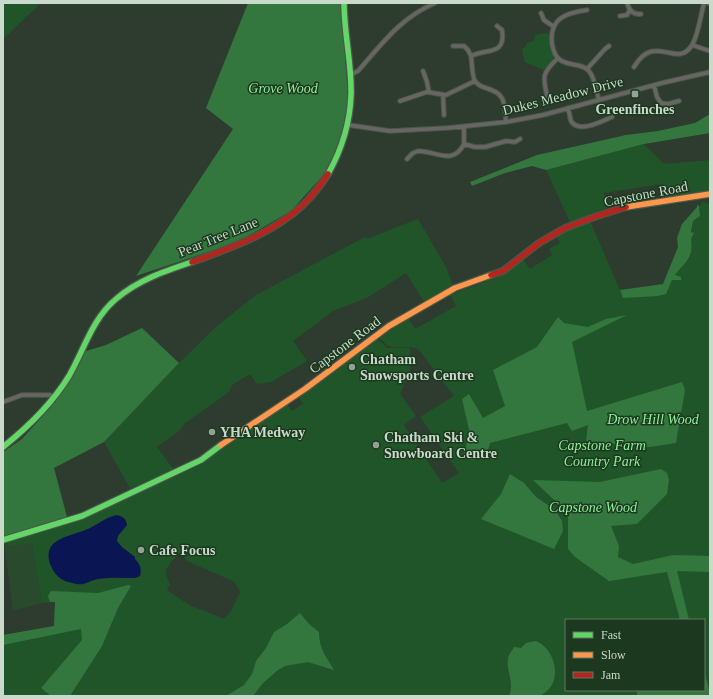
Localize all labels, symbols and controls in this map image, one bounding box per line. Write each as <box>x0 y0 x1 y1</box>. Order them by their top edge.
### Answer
street label: Dukes Meadow Drive <box>501 74 625 118</box>
park label: Grove Wood <box>248 81 319 96</box>
marker: Greenfinches <box>630 89 640 99</box>
place label: Greenfinches <box>595 102 675 117</box>
street label: Capstone Road <box>603 179 689 209</box>
street label: Pear Tree Lane <box>176 214 260 260</box>
street label: Capstone Road <box>306 313 384 377</box>
place label: Chatham Snowsports Centre <box>360 352 474 383</box>
marker: Chatham Snowsports Centre <box>347 362 357 372</box>
park label: Drow Hill Wood <box>606 412 700 427</box>
place label: YHA Medway <box>220 425 305 440</box>
marker: YHA Medway <box>207 427 217 437</box>
place label: Chatham Ski & Snowboard Centre <box>384 430 497 461</box>
park label: Capstone Farm Country Park <box>558 438 646 469</box>
marker: Chatham Ski & Snowboard Centre <box>371 440 381 450</box>
park label: Capstone Wood <box>549 500 638 515</box>
place label: Cafe Focus <box>149 543 216 558</box>
marker: Cafe Focus <box>136 545 146 555</box>
legend <box>565 619 705 691</box>
text: Fast <box>601 628 622 642</box>
text: Slow <box>601 648 626 662</box>
text: Jam <box>601 668 621 682</box>

